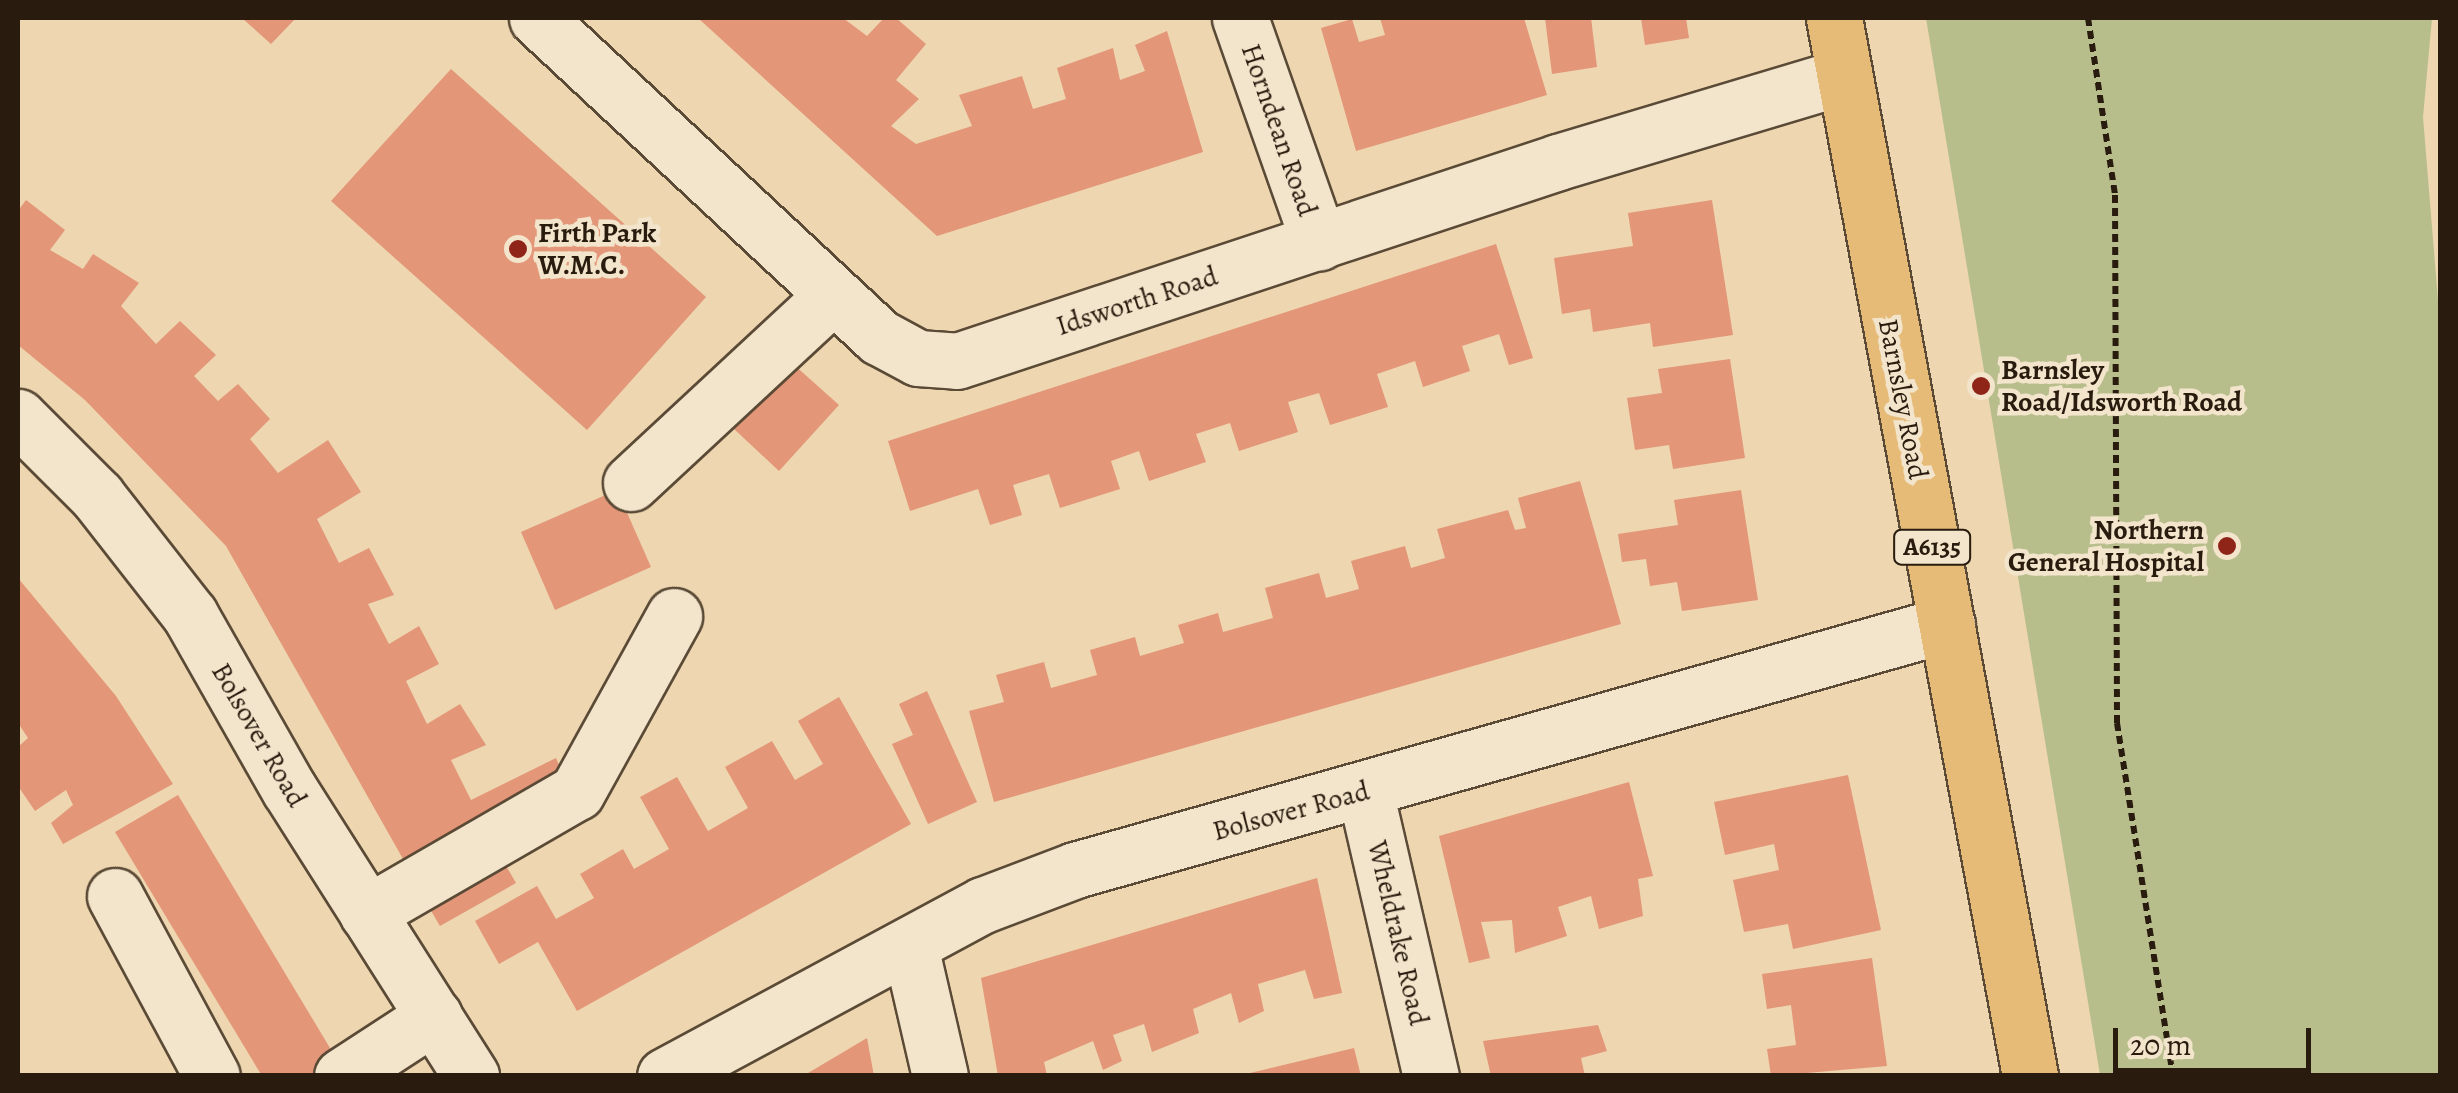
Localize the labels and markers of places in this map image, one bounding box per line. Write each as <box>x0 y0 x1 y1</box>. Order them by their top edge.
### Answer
place label: Firth Park W.M.C. <box>538 216 656 282</box>
marker: Firth Park W.M.C. <box>507 238 529 260</box>
place label: Barnsley Road/Idsworth Road <box>2001 353 2242 419</box>
marker: Barnsley Road/Idsworth Road <box>1970 375 1992 397</box>
place label: Northern General Hospital <box>2008 513 2204 579</box>
marker: Northern General Hospital <box>2214 533 2240 559</box>

